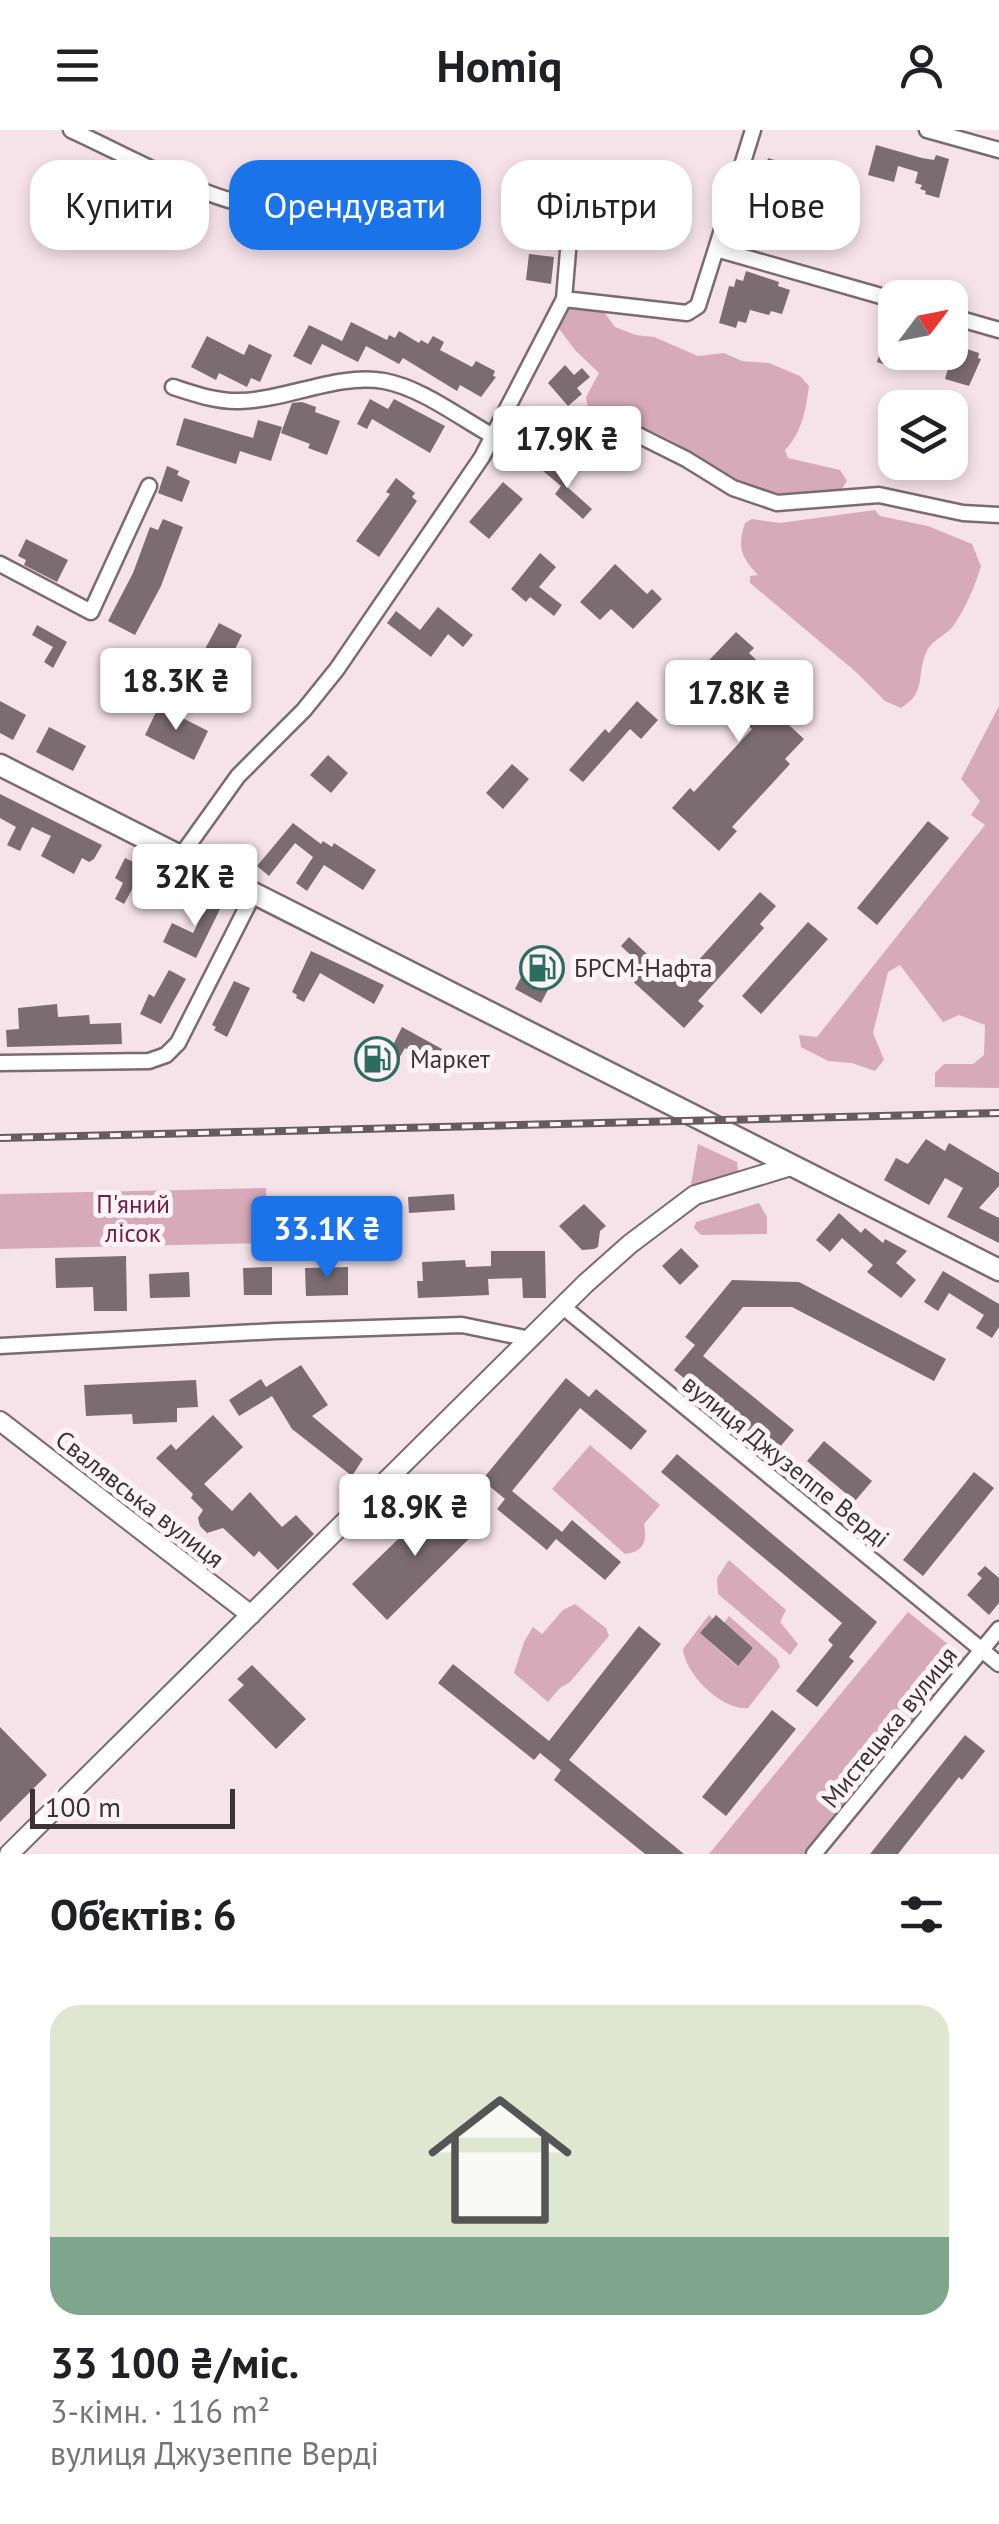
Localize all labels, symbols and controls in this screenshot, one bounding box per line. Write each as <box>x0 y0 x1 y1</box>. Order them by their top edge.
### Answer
text: Homiq <box>437 36 562 94</box>
icon: menu <box>50 38 105 93</box>
icon: person <box>894 38 949 93</box>
chip: Купити <box>30 160 209 250</box>
chip: Орендувати <box>229 160 481 250</box>
chip: Фільтри <box>501 160 692 250</box>
chip: Нове <box>712 160 860 250</box>
north arrow <box>878 280 968 370</box>
map controls <box>878 280 968 480</box>
button: layers <box>878 390 968 480</box>
pin: 17.9K ₴ <box>475 406 659 491</box>
text: 17.9K ₴ <box>515 417 619 459</box>
pin: 18.3K ₴ <box>84 648 268 733</box>
text: 18.3K ₴ <box>122 659 230 701</box>
pin: 17.8K ₴ <box>647 660 831 745</box>
text: 17.8K ₴ <box>687 671 791 713</box>
pin: 32K ₴ <box>125 844 265 929</box>
text: 32K ₴ <box>154 855 236 897</box>
fuel station icon: БРСМ-Нафта <box>519 945 565 991</box>
place label: БРСМ-Нафта <box>574 952 713 984</box>
fuel station icon: Маркет <box>354 1036 400 1082</box>
place label: Маркет <box>410 1043 490 1075</box>
park label: П'яний лісок <box>96 1188 170 1249</box>
pin: 33.1K ₴ <box>235 1196 419 1281</box>
text: 33.1K ₴ <box>273 1207 381 1249</box>
street label: вулиця Джузеппе Верді <box>676 1368 896 1554</box>
street label: Свалявська вулиця <box>49 1423 231 1575</box>
pin: 18.9K ₴ <box>323 1474 507 1559</box>
text: 18.9K ₴ <box>361 1485 469 1527</box>
street label: Мистецька вулиця <box>814 1640 964 1814</box>
scale bar <box>30 1784 235 1828</box>
text: 100 m <box>45 1788 121 1825</box>
text: Об’єктів: 6 <box>50 1887 237 1942</box>
icon: filters <box>894 1887 949 1942</box>
icon: home <box>410 2070 590 2250</box>
text: 33 100 ₴/міс. <box>50 2335 299 2390</box>
text: 3-кімн. · 116 m² <box>50 2390 270 2432</box>
text: вулиця Джузеппе Верді <box>50 2432 379 2474</box>

